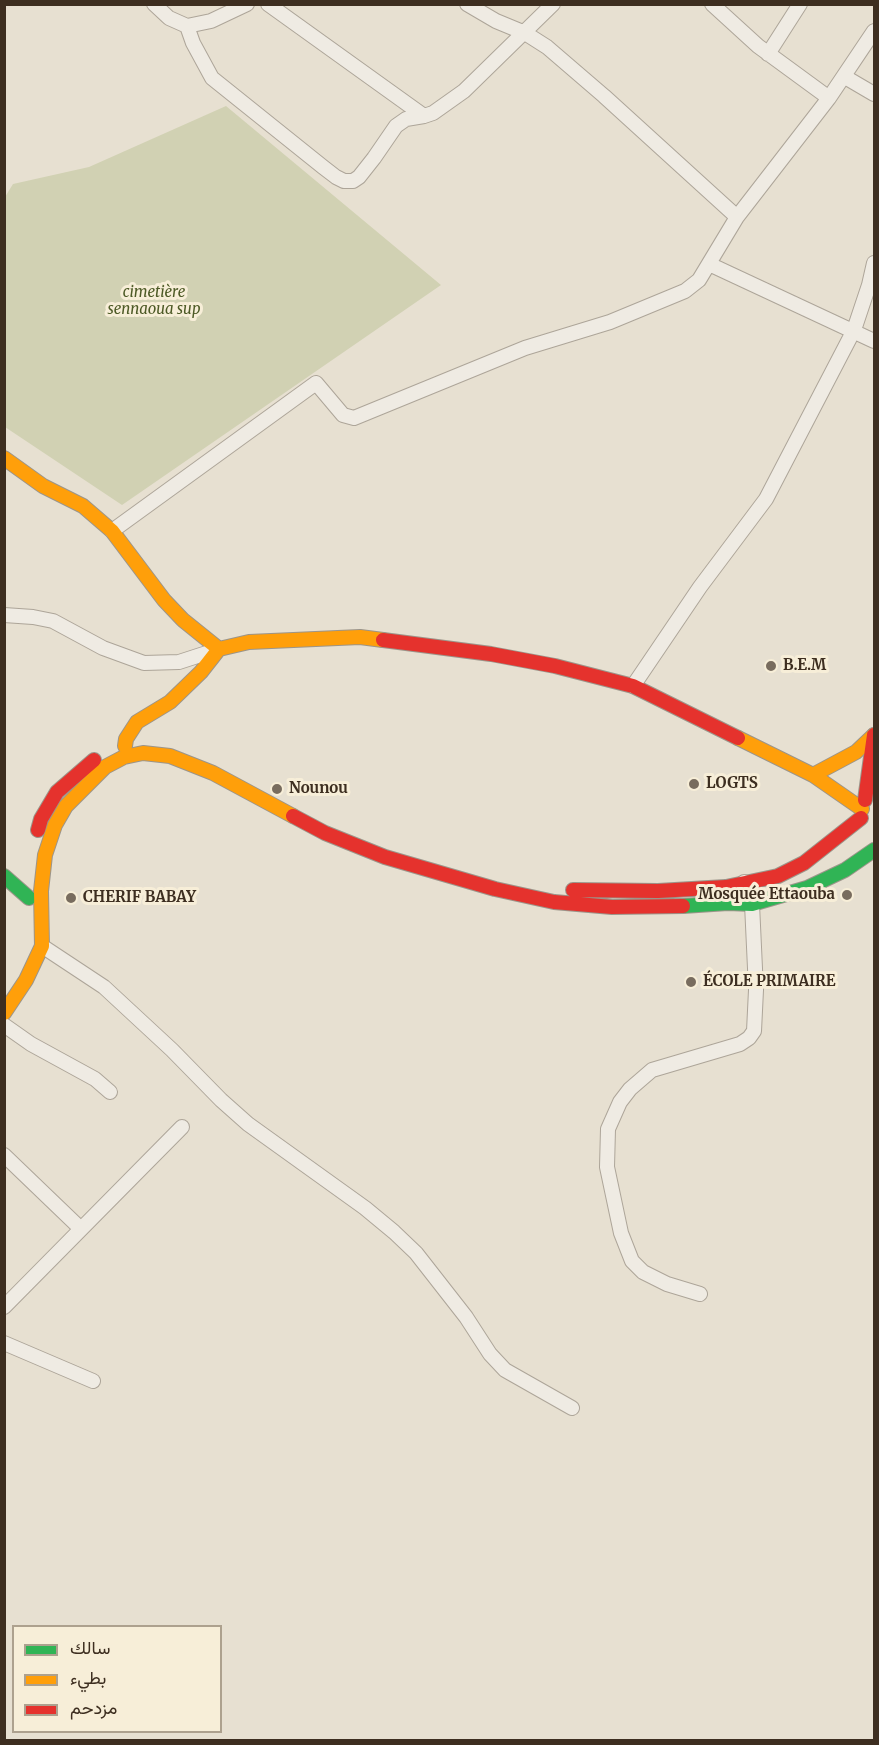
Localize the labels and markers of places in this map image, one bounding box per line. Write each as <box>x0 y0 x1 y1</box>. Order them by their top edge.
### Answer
place label: B.E.M <box>783 657 826 675</box>
marker: B.E.M <box>764 659 778 673</box>
place label: LOGTS <box>706 775 758 793</box>
marker: LOGTS <box>687 777 701 791</box>
place label: Nounou <box>289 780 348 798</box>
marker: Nounou <box>270 782 284 796</box>
place label: Mosquée Ettaouba <box>698 886 835 904</box>
marker: Mosquée Ettaouba <box>840 888 854 902</box>
place label: CHERIF BABAY <box>83 889 196 907</box>
marker: CHERIF BABAY <box>64 891 78 905</box>
place label: ÉCOLE PRIMAIRE <box>703 973 836 991</box>
marker: ÉCOLE PRIMAIRE <box>684 975 698 989</box>

